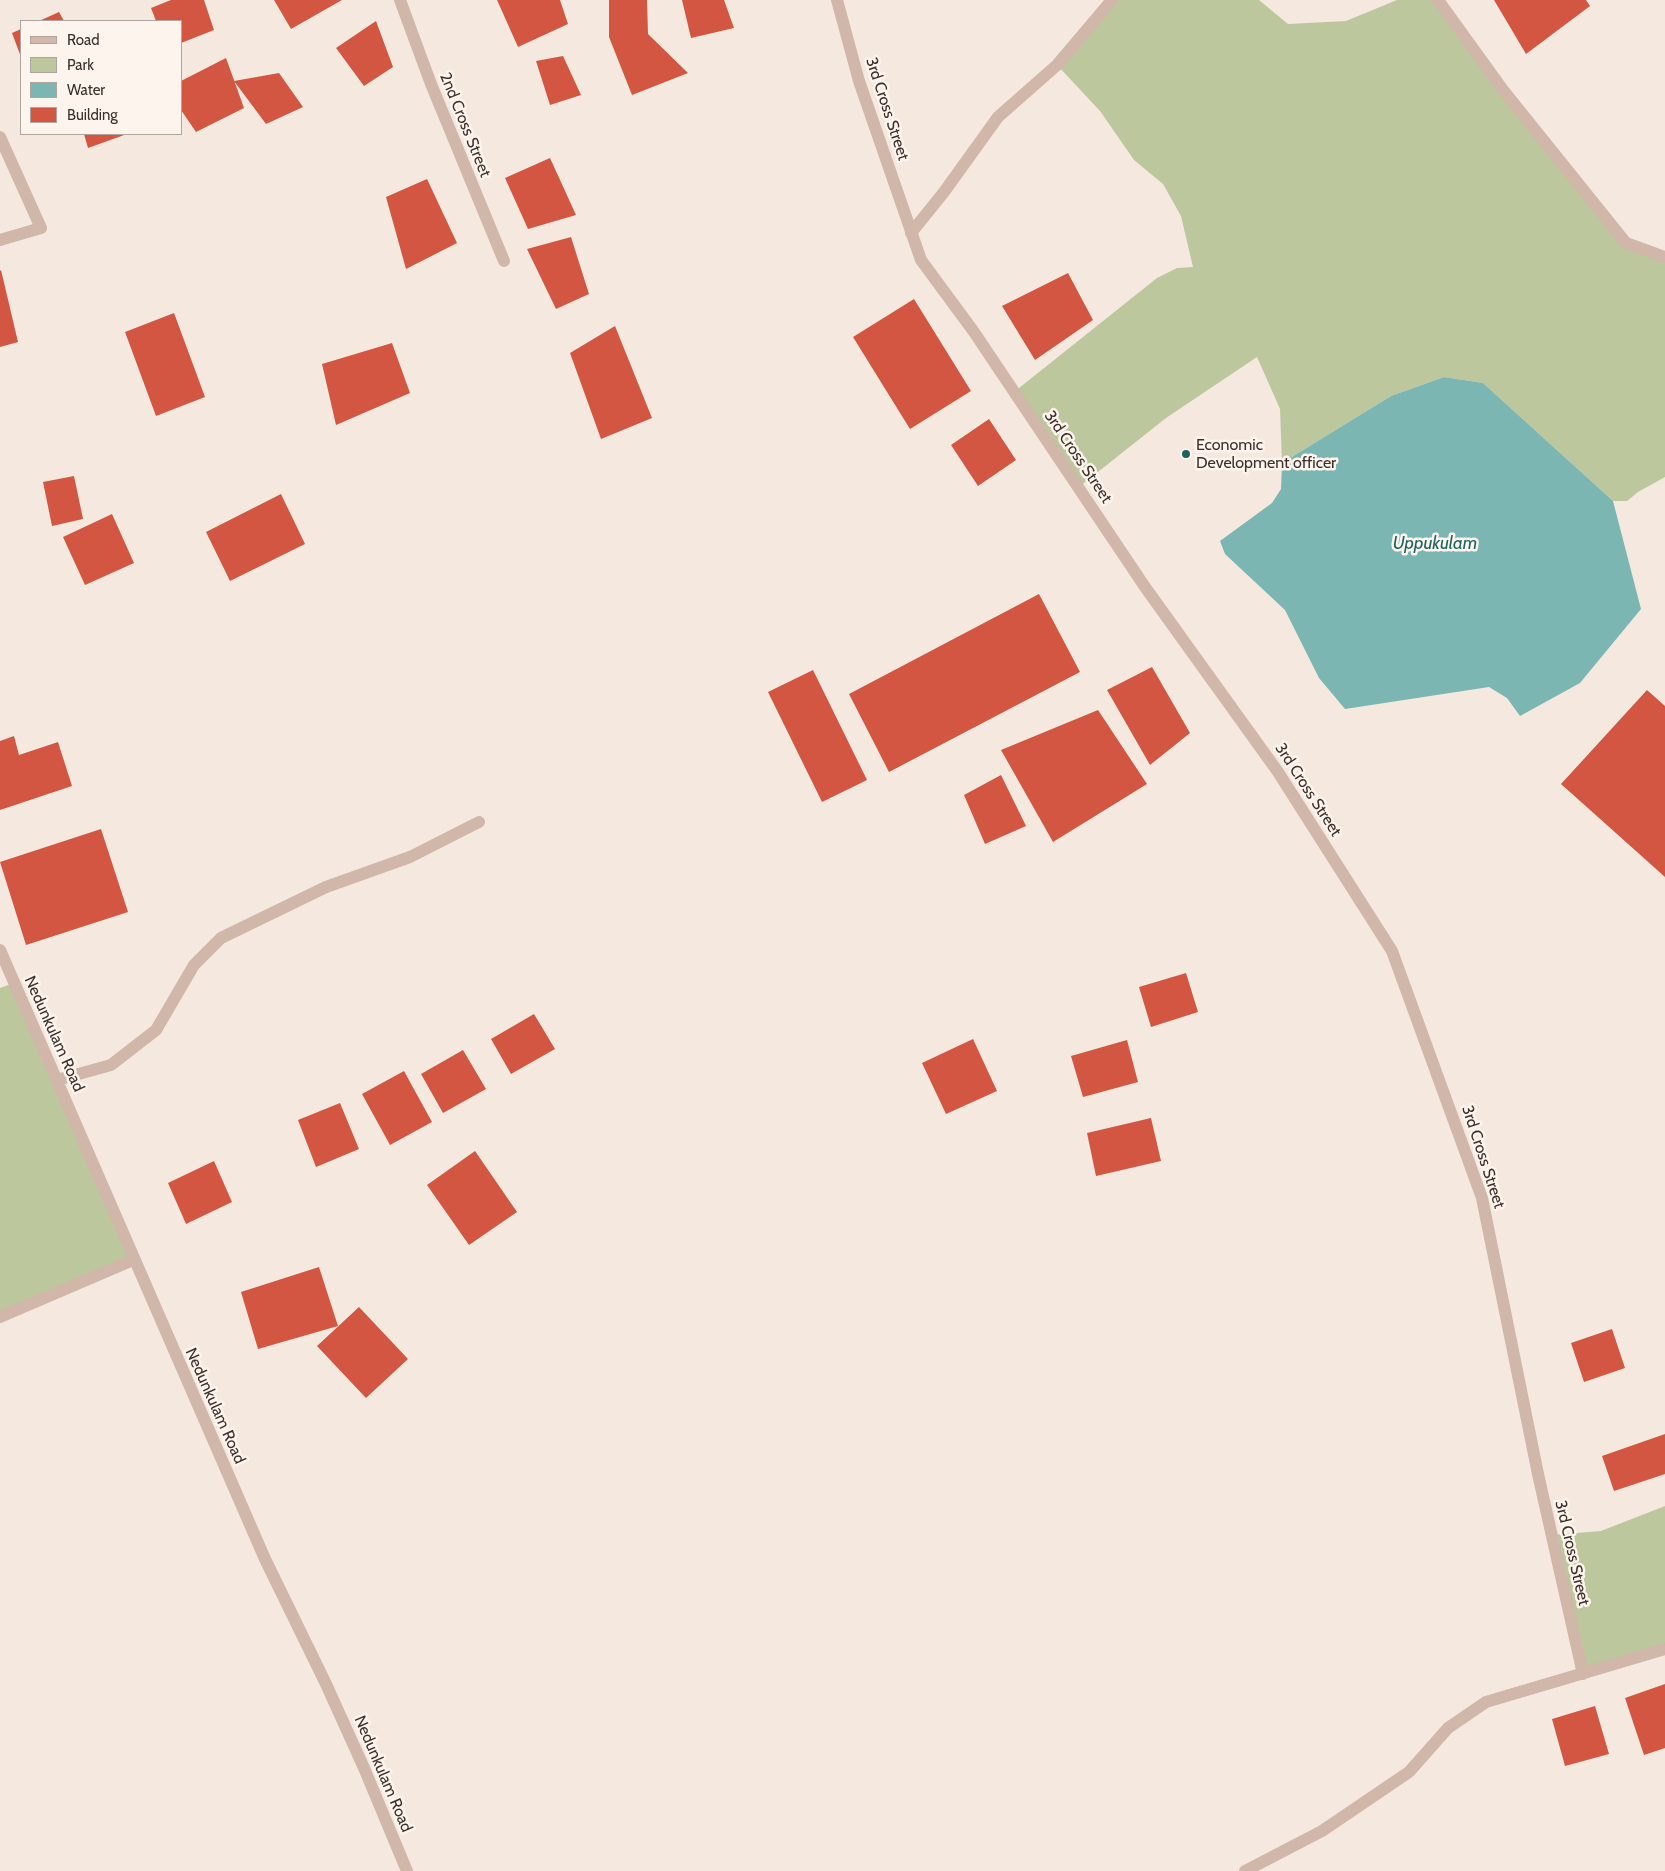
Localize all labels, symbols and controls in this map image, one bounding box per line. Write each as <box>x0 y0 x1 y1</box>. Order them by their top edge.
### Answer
legend <box>20 20 182 135</box>
text: Road <box>67 31 100 49</box>
street label: 3rd Cross Street <box>861 55 913 163</box>
text: Park <box>67 56 94 74</box>
street label: 2nd Cross Street <box>435 70 495 180</box>
text: Water <box>67 81 105 99</box>
text: Building <box>67 106 118 124</box>
street label: 3rd Cross Street <box>1040 407 1116 507</box>
place label: Economic Development officer <box>1196 435 1336 473</box>
marker: Economic Development officer <box>1180 448 1192 460</box>
water label: Uppukulam <box>1393 533 1477 555</box>
street label: 3rd Cross Street <box>1271 740 1345 840</box>
street label: Nedunkulam Road <box>20 973 88 1095</box>
street label: 3rd Cross Street <box>1457 1103 1509 1211</box>
street label: Nedunkulam Road <box>181 1345 249 1467</box>
street label: 3rd Cross Street <box>1551 1499 1593 1607</box>
street label: Nedunkulam Road <box>350 1713 416 1835</box>

